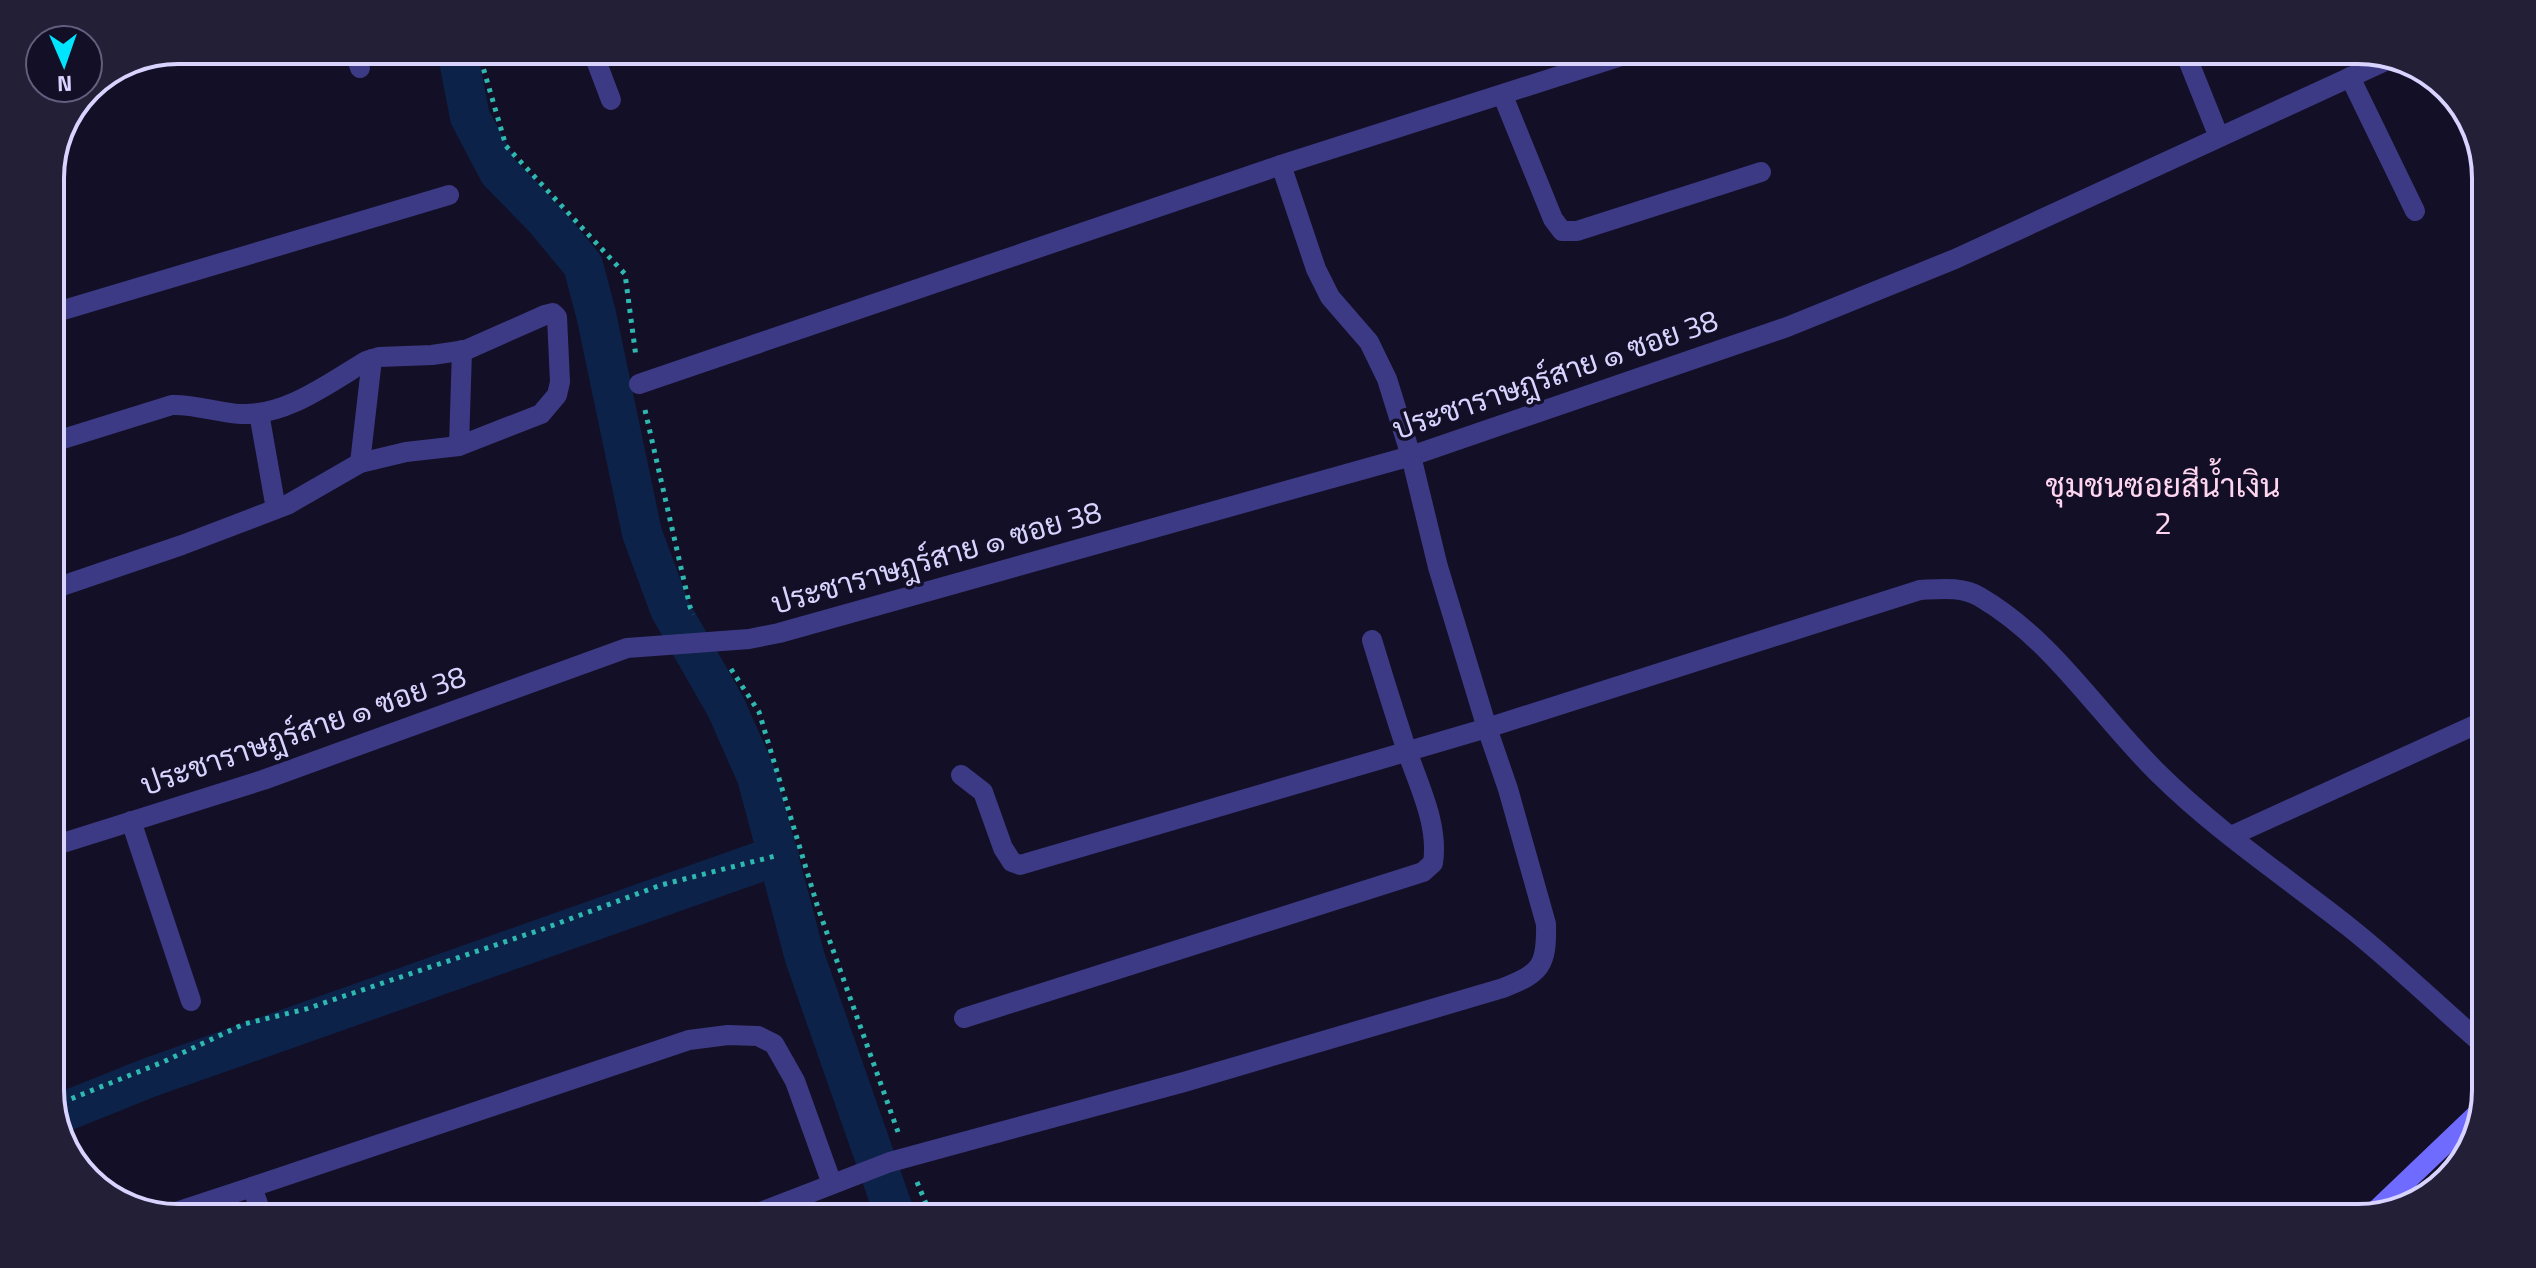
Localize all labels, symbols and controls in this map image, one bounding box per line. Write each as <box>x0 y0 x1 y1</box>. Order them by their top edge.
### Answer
north arrow <box>24 24 104 104</box>
text: N <box>56 67 73 101</box>
street label: ประชาราษฎร์สาย ๑ ซอย 38 <box>1386 297 1724 451</box>
district label: ชุมชนซอยสีน้ำเงิน 2 <box>2046 457 2280 546</box>
street label: ประชาราษฎร์สาย ๑ ซอย 38 <box>766 488 1106 626</box>
street label: ประชาราษฎร์สาย ๑ ซอย 38 <box>134 653 472 807</box>

